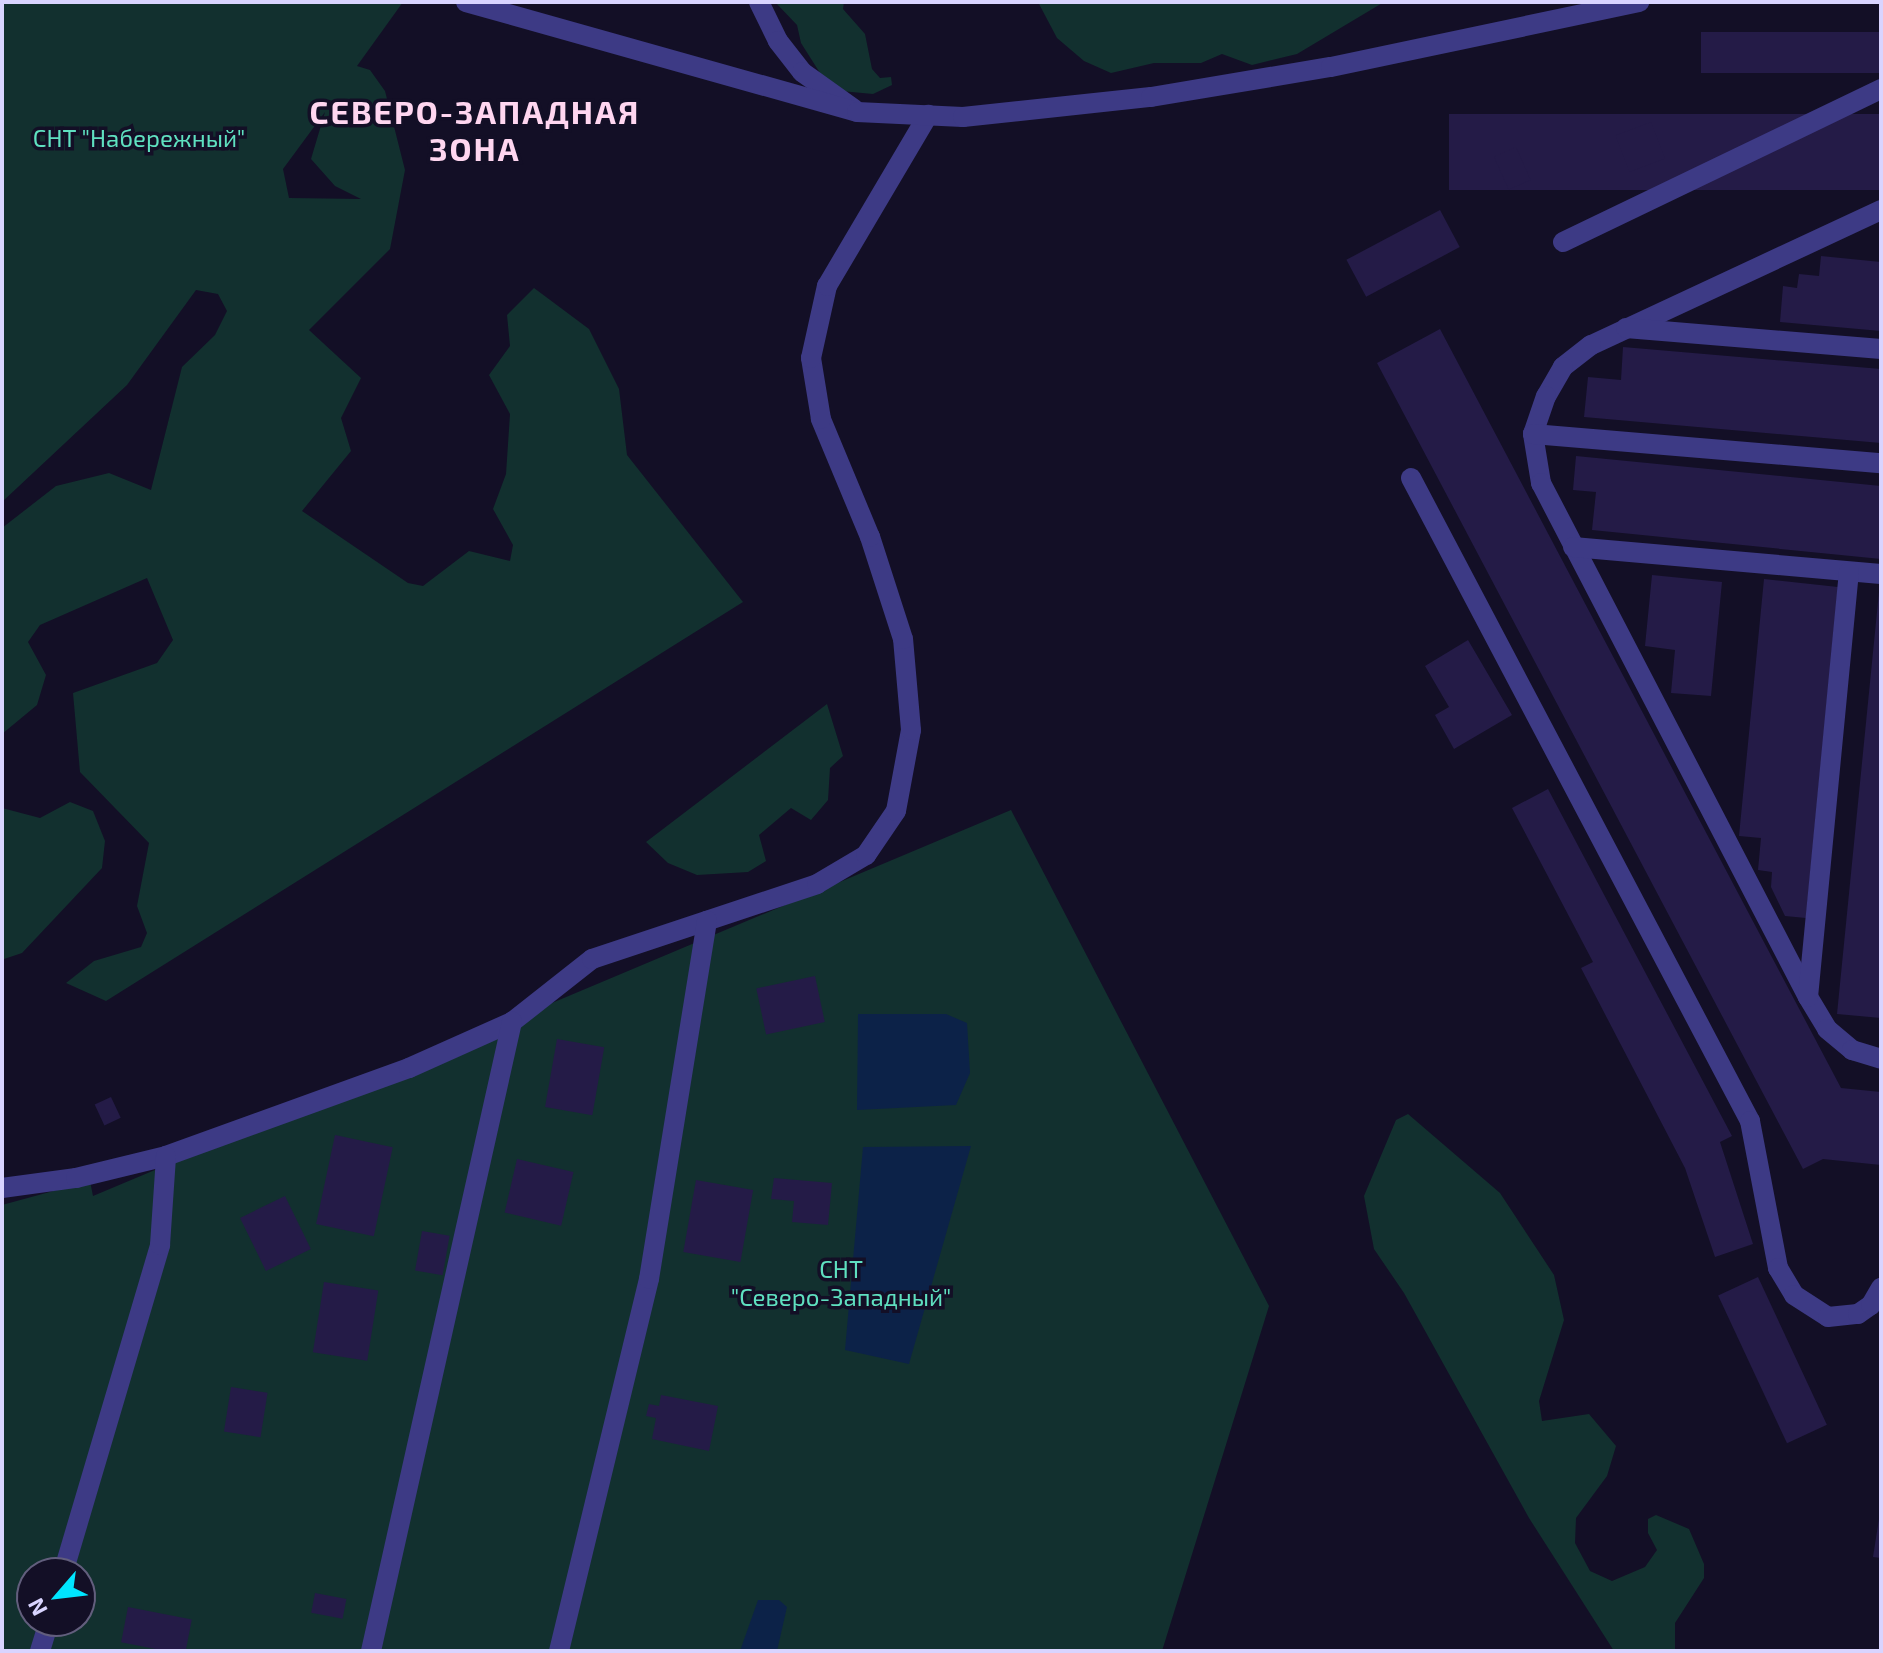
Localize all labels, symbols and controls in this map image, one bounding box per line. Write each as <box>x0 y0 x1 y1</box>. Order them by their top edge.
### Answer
district label: СЕВЕРО-ЗАПАДНАЯ ЗОНА <box>310 93 640 168</box>
park label: СНТ "Набережный" <box>33 124 245 152</box>
park label: СНТ "Северо-Западный" <box>731 1255 951 1311</box>
north arrow <box>16 1557 96 1637</box>
text: N <box>21 1594 52 1620</box>

